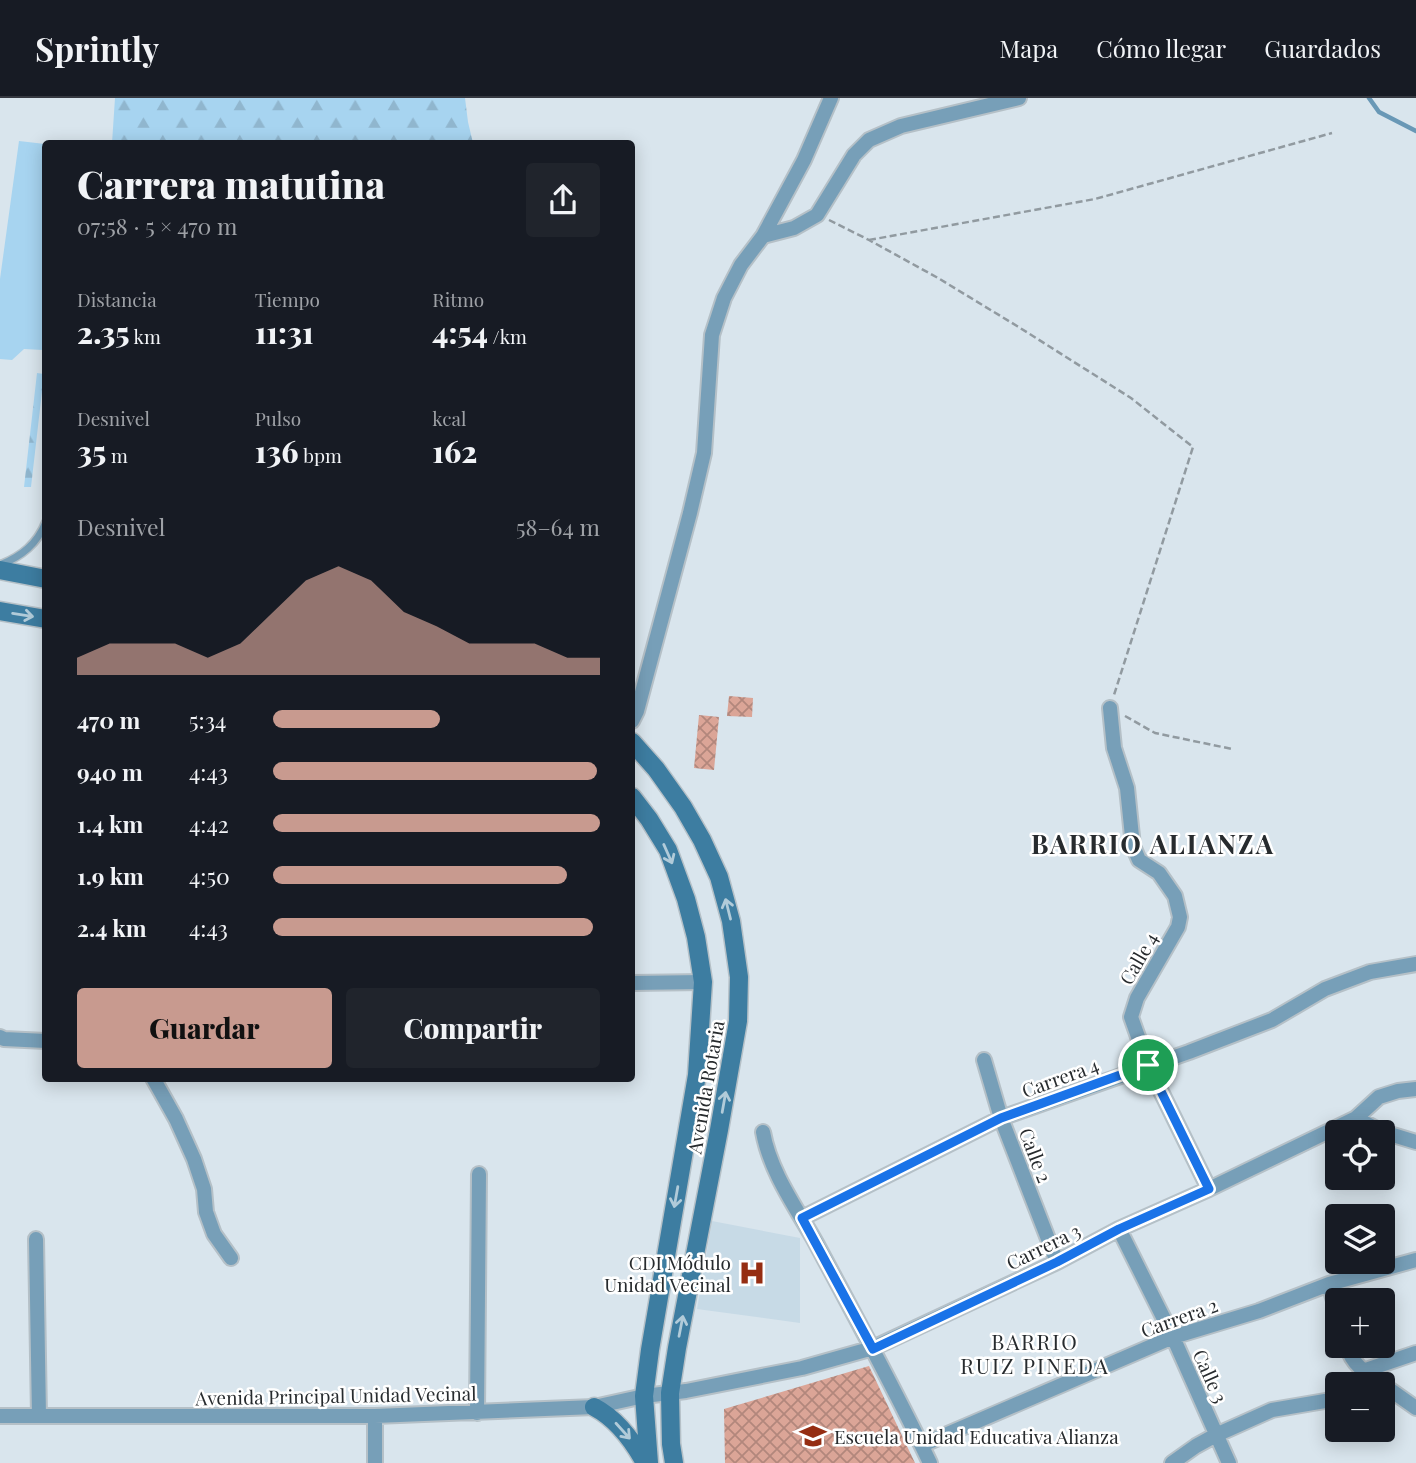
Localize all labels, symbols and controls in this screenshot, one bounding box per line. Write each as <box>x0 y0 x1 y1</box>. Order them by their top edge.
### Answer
text: Sprintly <box>35 26 159 70</box>
text: Mapa <box>1000 32 1058 64</box>
text: Cómo llegar <box>1096 32 1226 64</box>
text: Guardados <box>1264 32 1381 64</box>
text: Carrera matutina <box>77 158 385 209</box>
button: share <box>526 163 600 237</box>
text: 07:58 · 5 × 470 m <box>77 210 238 241</box>
text: Distancia <box>77 286 157 312</box>
text: Tiempo <box>255 286 320 312</box>
text: Ritmo <box>432 286 484 312</box>
text: 2.35 <box>77 312 129 352</box>
text: 11:31 <box>255 312 314 352</box>
text: 4:54 <box>432 312 488 352</box>
text: km <box>129 323 161 349</box>
text: /km <box>488 323 527 349</box>
text: Desnivel <box>77 405 150 431</box>
text: Pulso <box>255 405 301 431</box>
text: kcal <box>432 405 466 431</box>
text: 35 <box>77 431 106 471</box>
text: 136 <box>255 431 298 471</box>
text: 162 <box>432 431 477 471</box>
text: m <box>106 442 128 468</box>
text: bpm <box>298 442 342 468</box>
text: Desnivel <box>77 511 165 542</box>
text: 58–64 m <box>516 511 600 542</box>
one-way arrow <box>11 609 34 622</box>
text: 470 m <box>77 704 140 735</box>
text: 5:34 <box>189 704 226 735</box>
text: 940 m <box>77 756 143 787</box>
text: 4:43 <box>189 756 228 787</box>
text: 1.4 km <box>77 808 143 839</box>
text: 4:42 <box>189 808 229 839</box>
district label: BARRIO ALIANZA <box>1031 826 1275 861</box>
one-way arrow <box>662 843 676 864</box>
text: 1.9 km <box>77 860 144 891</box>
text: 4:50 <box>189 860 230 891</box>
one-way arrow <box>721 898 734 921</box>
text: 2.4 km <box>77 912 147 943</box>
text: 4:43 <box>189 912 228 943</box>
street label: Calle 4 <box>1113 927 1163 989</box>
button: Guardar <box>77 988 332 1068</box>
button: Compartir <box>346 988 600 1068</box>
street label: Avenida Rotaria <box>680 1018 730 1157</box>
pin <box>1118 1035 1178 1095</box>
icon: arrive <box>1129 1046 1167 1084</box>
street label: Carrera 4 <box>1018 1051 1102 1103</box>
one-way arrow <box>718 1091 731 1114</box>
map controls <box>1325 1120 1395 1442</box>
button: locate <box>1325 1120 1395 1190</box>
street label: Calle 2 <box>1014 1124 1058 1186</box>
one-way arrow <box>669 1185 682 1208</box>
button: layers <box>1325 1204 1395 1274</box>
street label: Carrera 3 <box>1001 1217 1085 1275</box>
place label: CDI Módulo Unidad Vecinal <box>604 1249 732 1297</box>
hospital icon: CDI Módulo Unidad Vecinal <box>737 1258 767 1288</box>
button: + <box>1325 1288 1395 1358</box>
street label: Carrera 2 <box>1137 1291 1221 1343</box>
one-way arrow <box>675 1315 688 1338</box>
district label: BARRIO RUIZ PINEDA <box>960 1327 1110 1379</box>
street label: Calle 3 <box>1188 1345 1234 1407</box>
button: − <box>1325 1372 1395 1442</box>
street label: Avenida Principal Unidad Vecinal <box>194 1380 477 1410</box>
school or university icon: Escuela Unidad Educativa Alianza <box>798 1421 828 1451</box>
one-way arrow <box>615 1422 631 1440</box>
place label: Escuela Unidad Educativa Alianza <box>834 1423 1119 1449</box>

